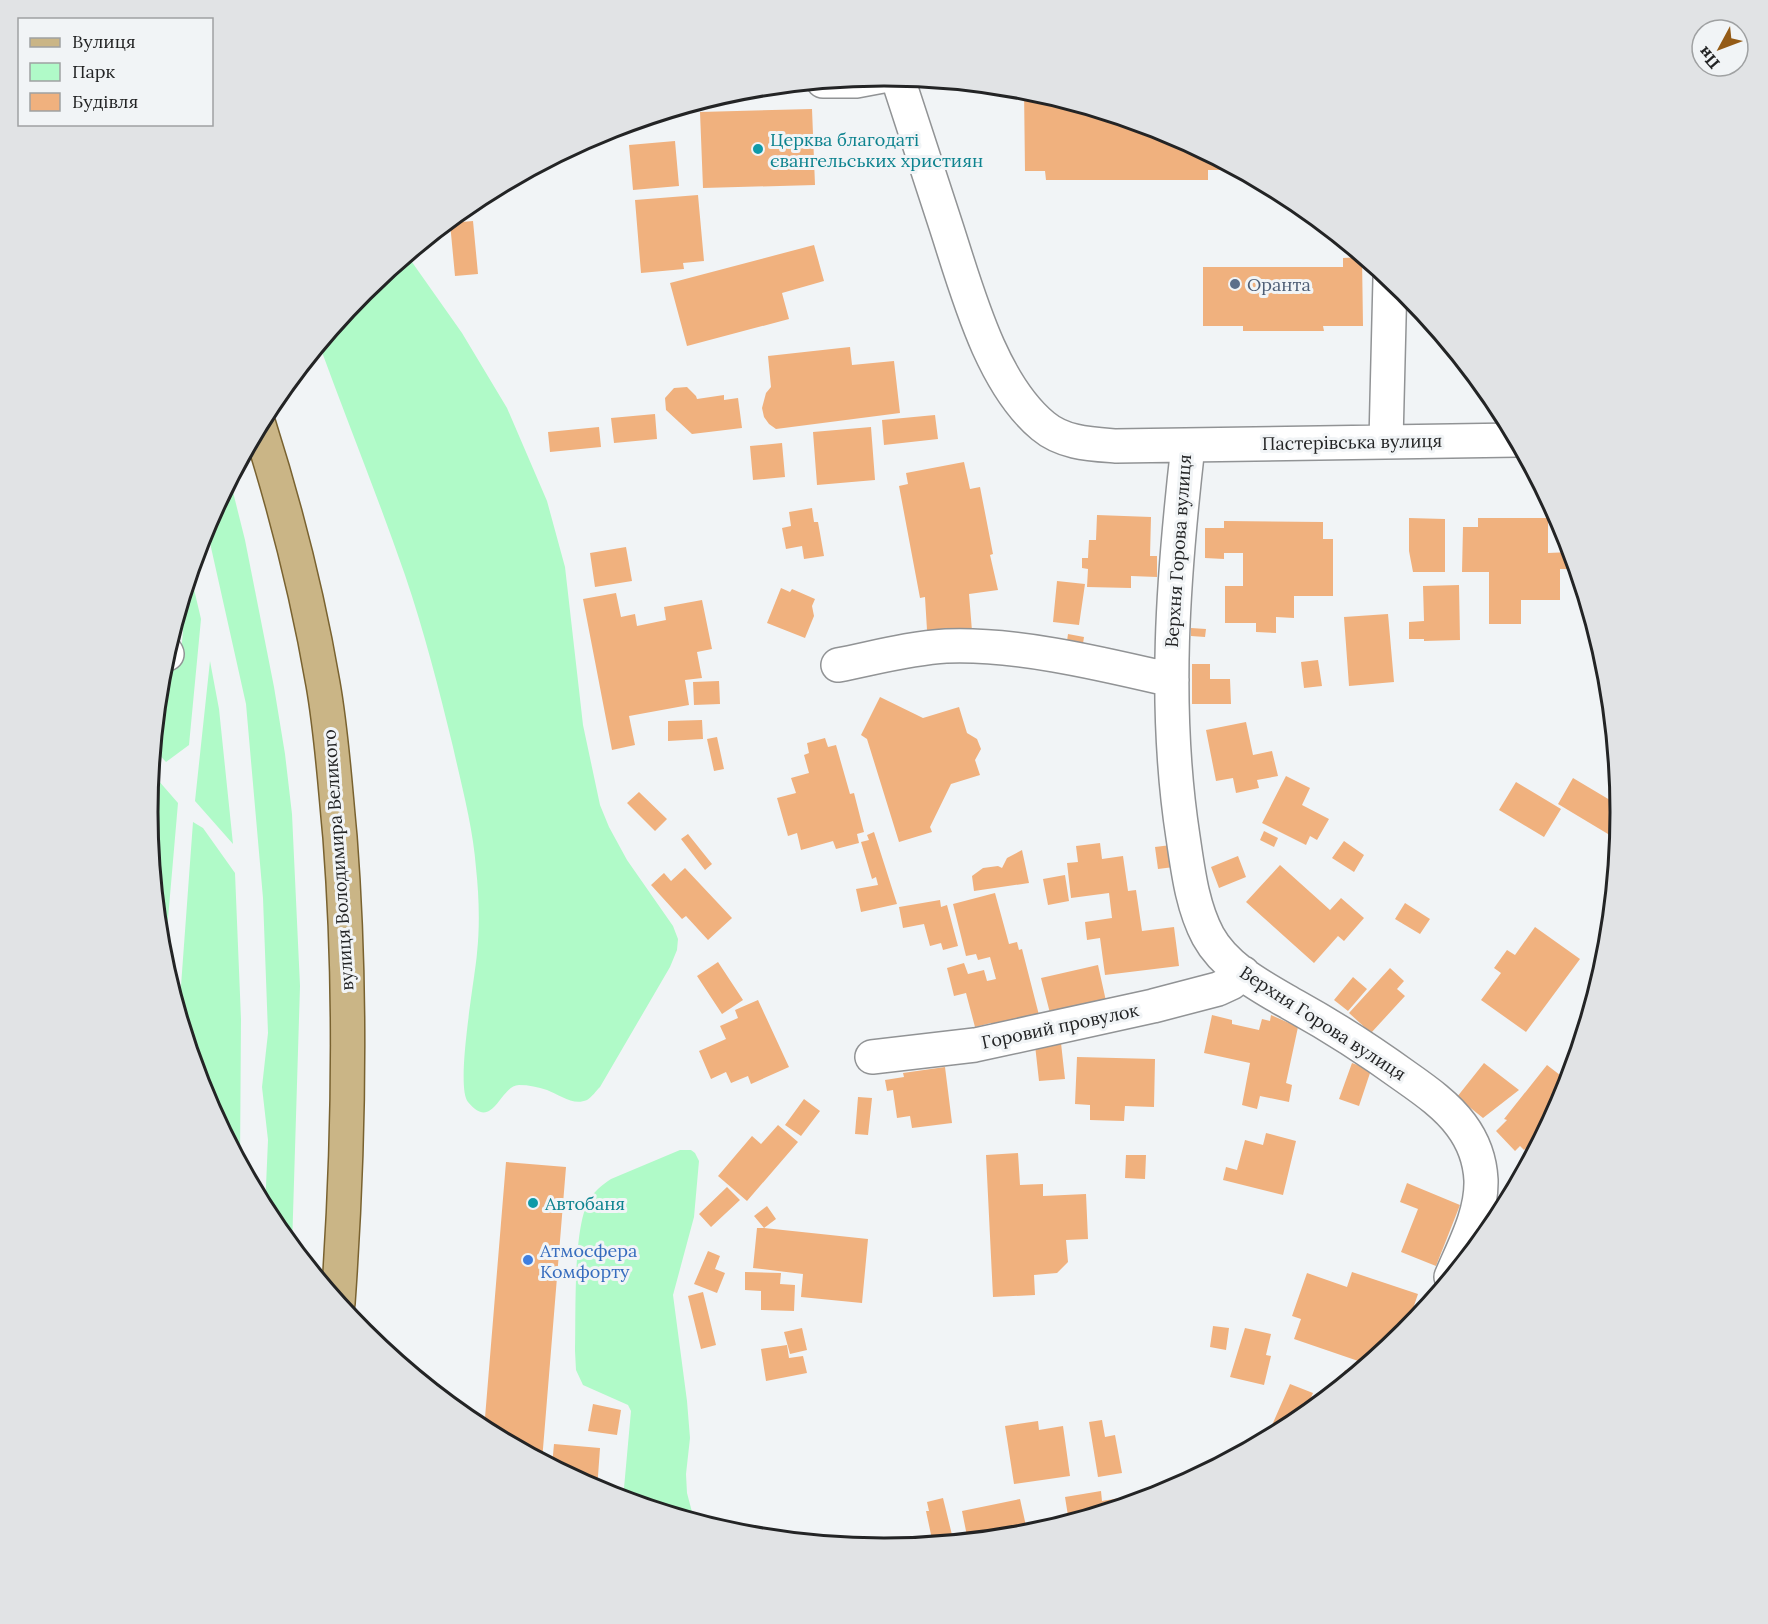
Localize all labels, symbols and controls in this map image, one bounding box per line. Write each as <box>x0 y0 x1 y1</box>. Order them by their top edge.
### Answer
legend <box>18 18 213 126</box>
north arrow <box>1690 18 1750 78</box>
text: Вулиця <box>72 30 135 53</box>
text: Пн <box>1694 43 1724 73</box>
text: Парк <box>72 60 116 83</box>
text: Будівля <box>72 90 138 113</box>
place label: Церква благодаті євангельських християн <box>770 128 983 172</box>
marker: Церква благодаті євангельських християн <box>751 142 765 156</box>
place label: Оранта <box>1247 273 1311 296</box>
marker: Оранта <box>1228 277 1242 291</box>
street label: Пастерівська вулиця <box>1262 429 1442 455</box>
street label: Верхня Горова вулиця <box>1160 454 1196 648</box>
street label: вулиця Володимира Великого <box>317 729 359 991</box>
street label: Верхня Горова вулиця <box>1236 961 1410 1085</box>
street label: Горовий провулок <box>979 998 1141 1054</box>
place label: Автобаня <box>544 1192 625 1215</box>
marker: Автобаня <box>526 1196 540 1210</box>
place label: Атмосфера Комфорту <box>539 1239 637 1283</box>
marker: Атмосфера Комфорту <box>521 1253 535 1267</box>

